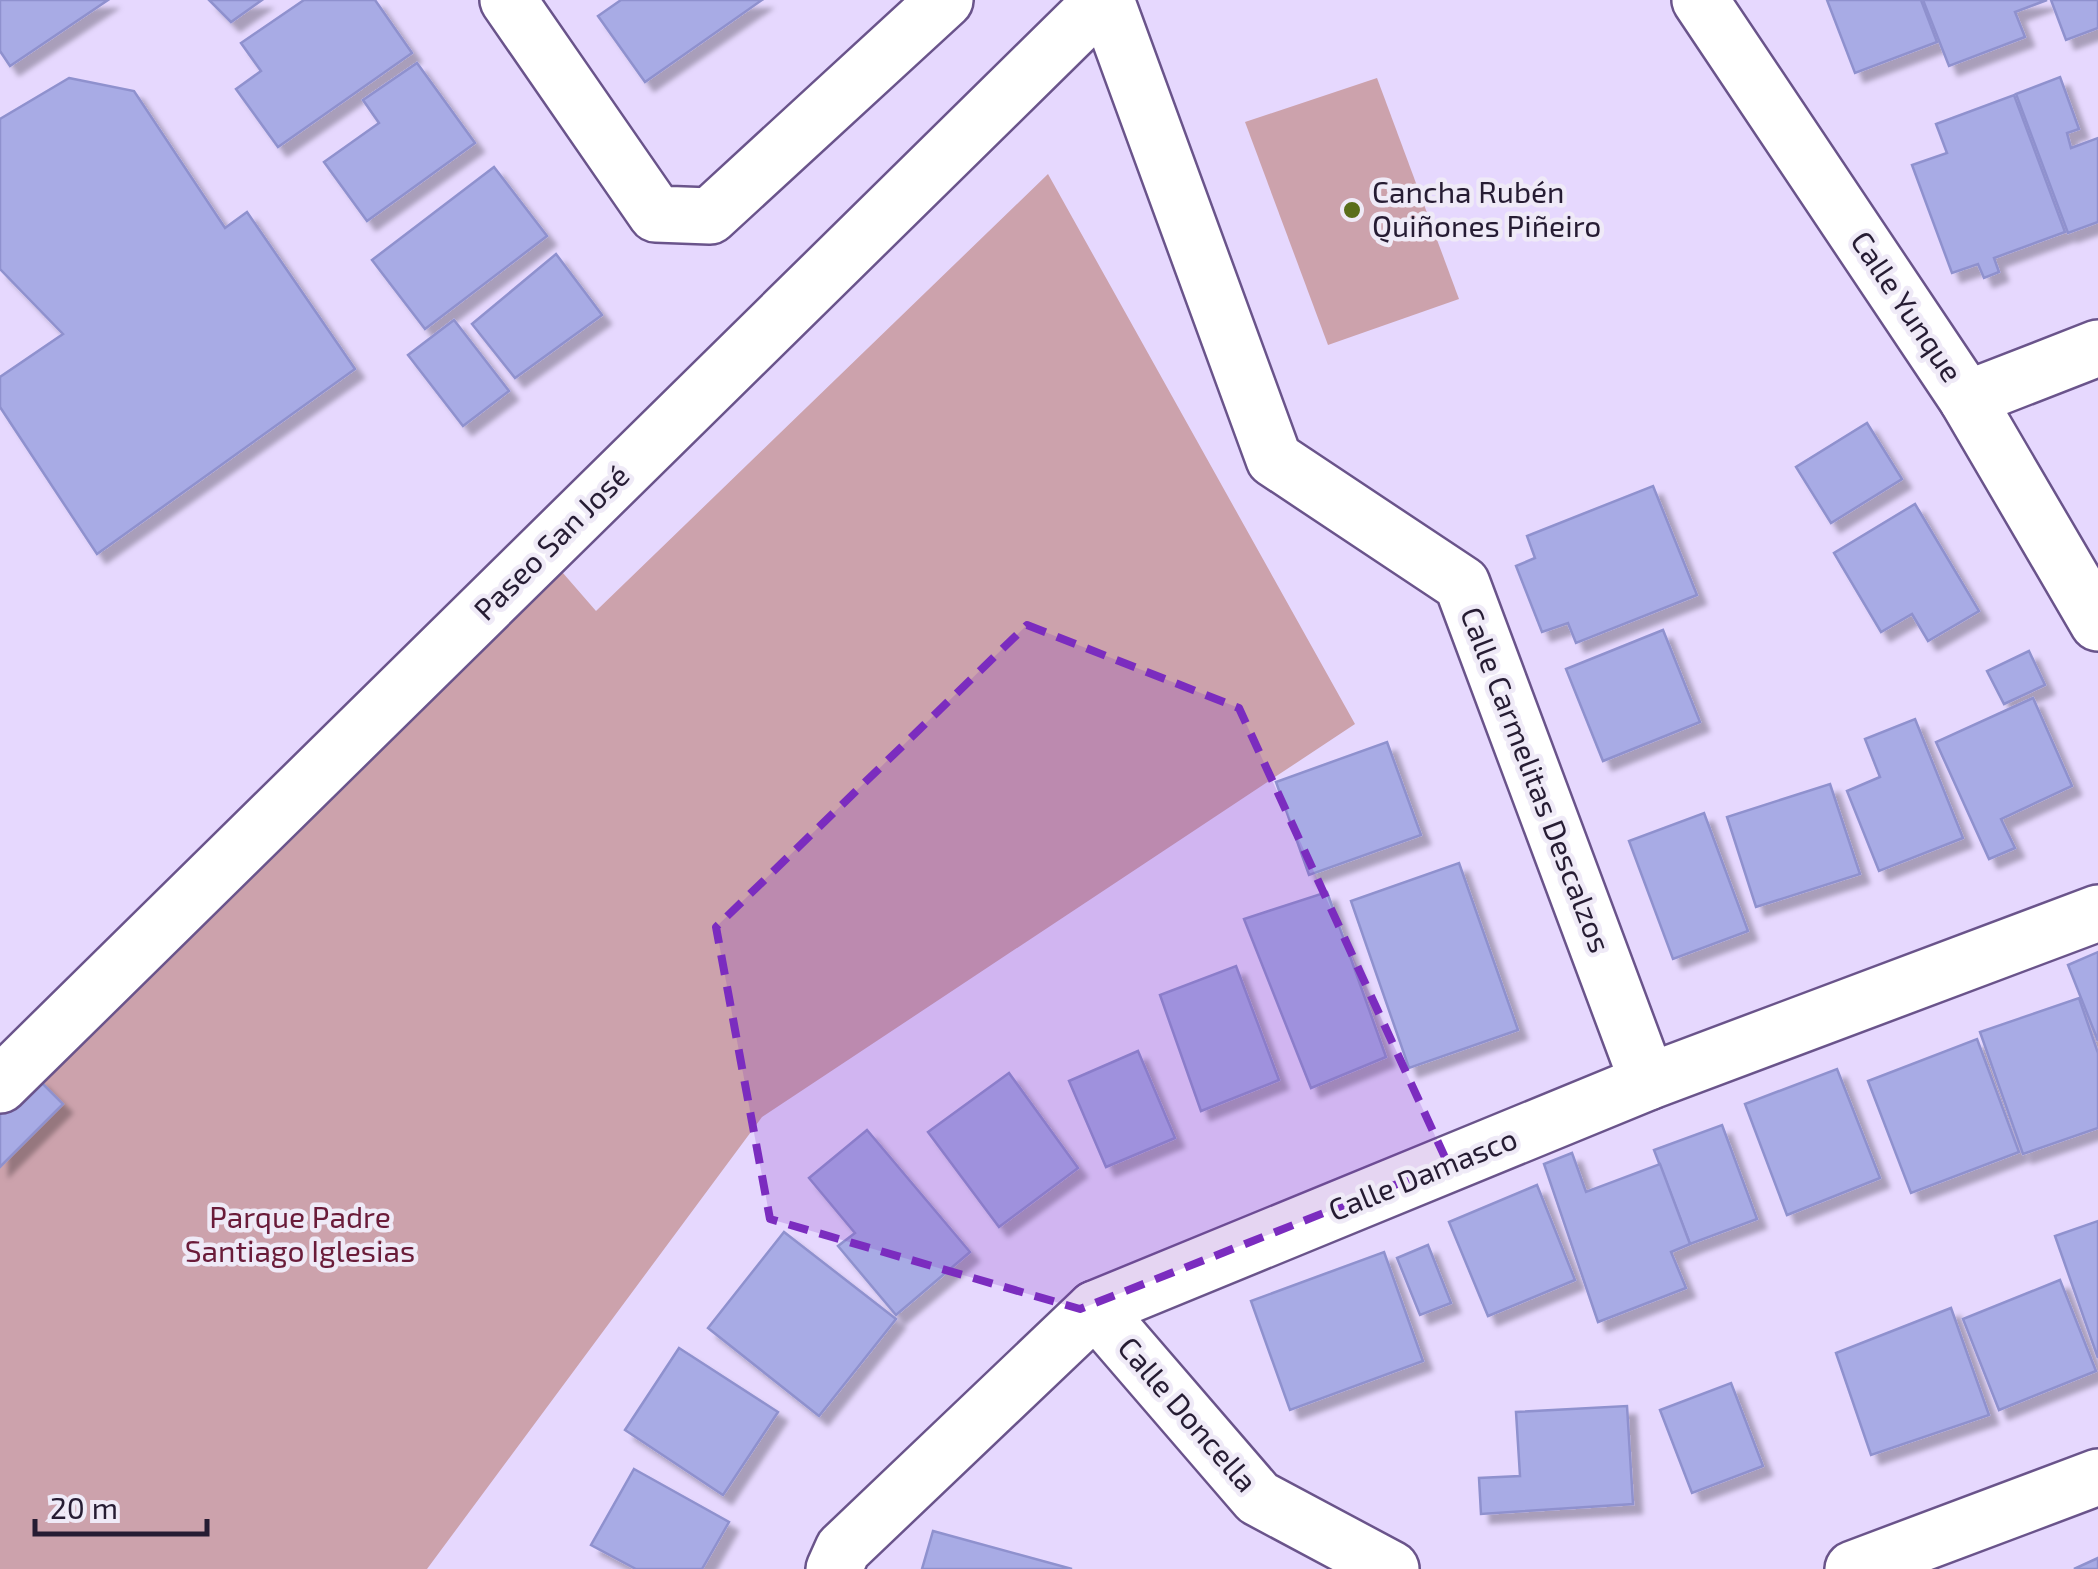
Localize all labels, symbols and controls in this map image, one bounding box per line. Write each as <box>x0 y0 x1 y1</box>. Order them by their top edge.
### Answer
place label: Cancha Rubén Quiñones Piñeiro <box>1372 173 1601 243</box>
marker: Cancha Rubén Quiñones Piñeiro <box>1341 199 1363 221</box>
street label: Calle Yunque <box>1844 224 1971 388</box>
street label: Paseo San José <box>466 457 636 627</box>
street label: Calle Carmelitas Descalzos <box>1454 601 1619 957</box>
street label: Calle Damasco <box>1323 1119 1522 1227</box>
park label: Parque Padre Santiago Iglesias <box>185 1198 415 1268</box>
street label: Calle Doncella <box>1111 1329 1266 1498</box>
scale bar <box>35 1474 208 1536</box>
text: 20 m <box>50 1489 118 1525</box>

